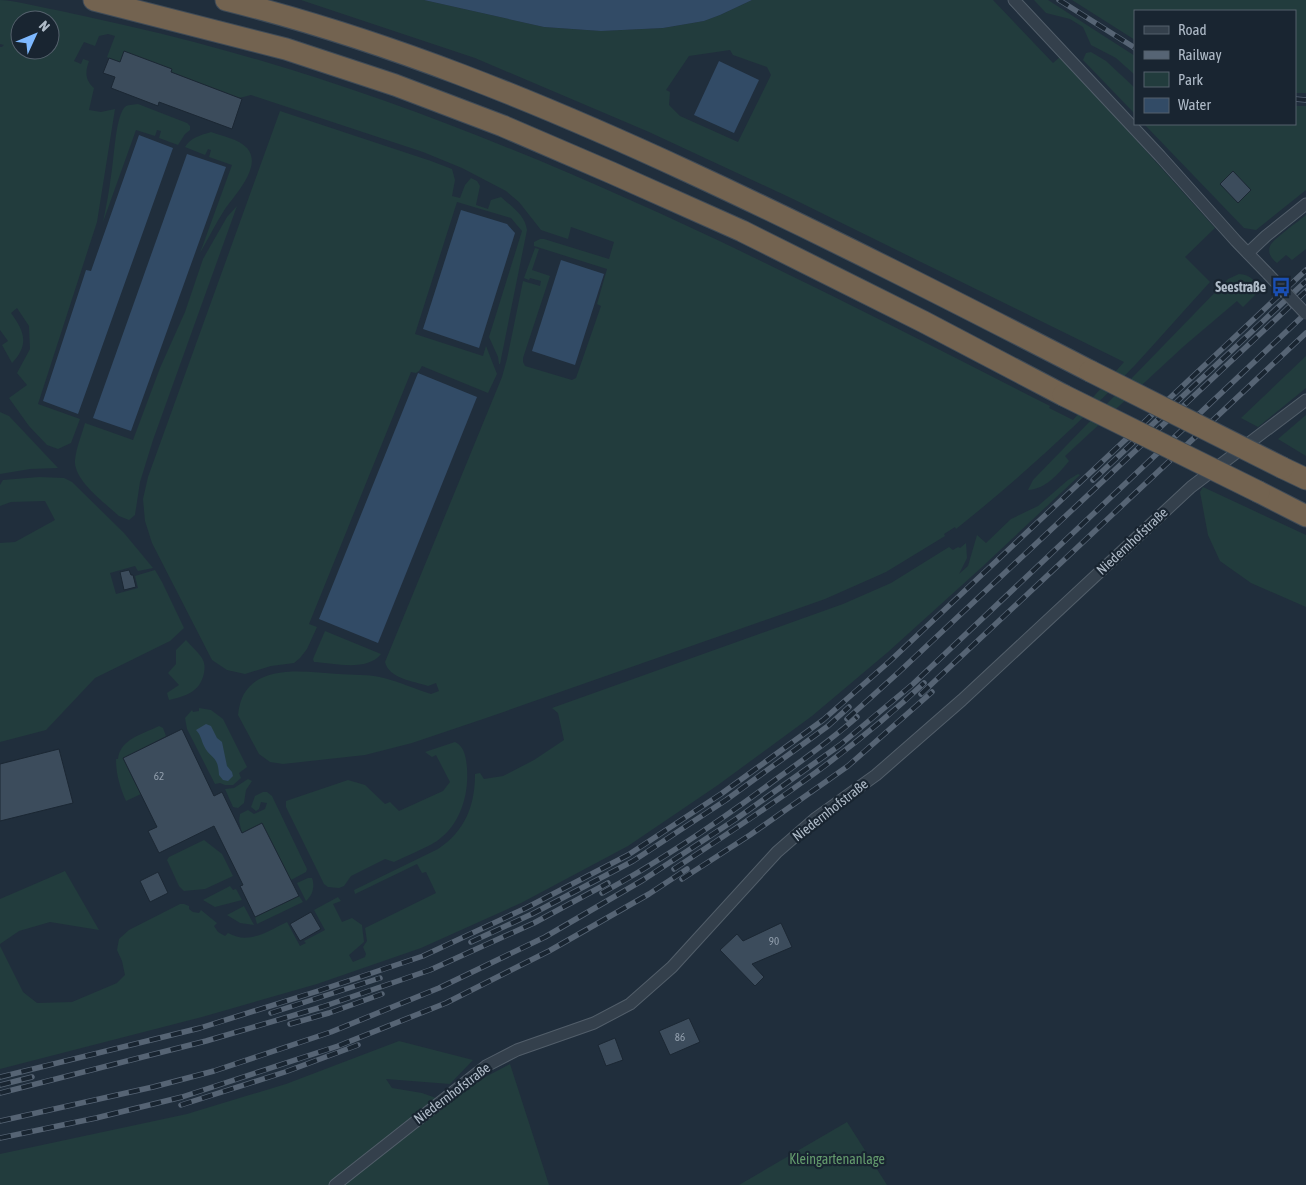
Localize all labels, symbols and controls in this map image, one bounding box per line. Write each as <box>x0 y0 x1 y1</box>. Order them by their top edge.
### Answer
north arrow <box>10 10 60 60</box>
legend <box>1134 10 1296 125</box>
text: N <box>36 17 53 34</box>
text: Road <box>1178 21 1207 38</box>
text: Railway <box>1178 46 1222 63</box>
text: Park <box>1178 71 1203 88</box>
text: Water <box>1178 96 1211 113</box>
bus stop icon: Seestraße <box>1270 276 1292 298</box>
place label: Seestraße <box>1215 279 1266 295</box>
street label: Niedernhofstraße <box>1093 504 1171 578</box>
house number: 62 <box>154 770 164 782</box>
street label: Niedernhofstraße <box>789 776 871 844</box>
house number: 90 <box>769 935 779 947</box>
house number: 86 <box>675 1031 685 1043</box>
street label: Niedernhofstraße <box>411 1059 493 1127</box>
park label: Kleingartenanlage <box>789 1151 885 1167</box>

